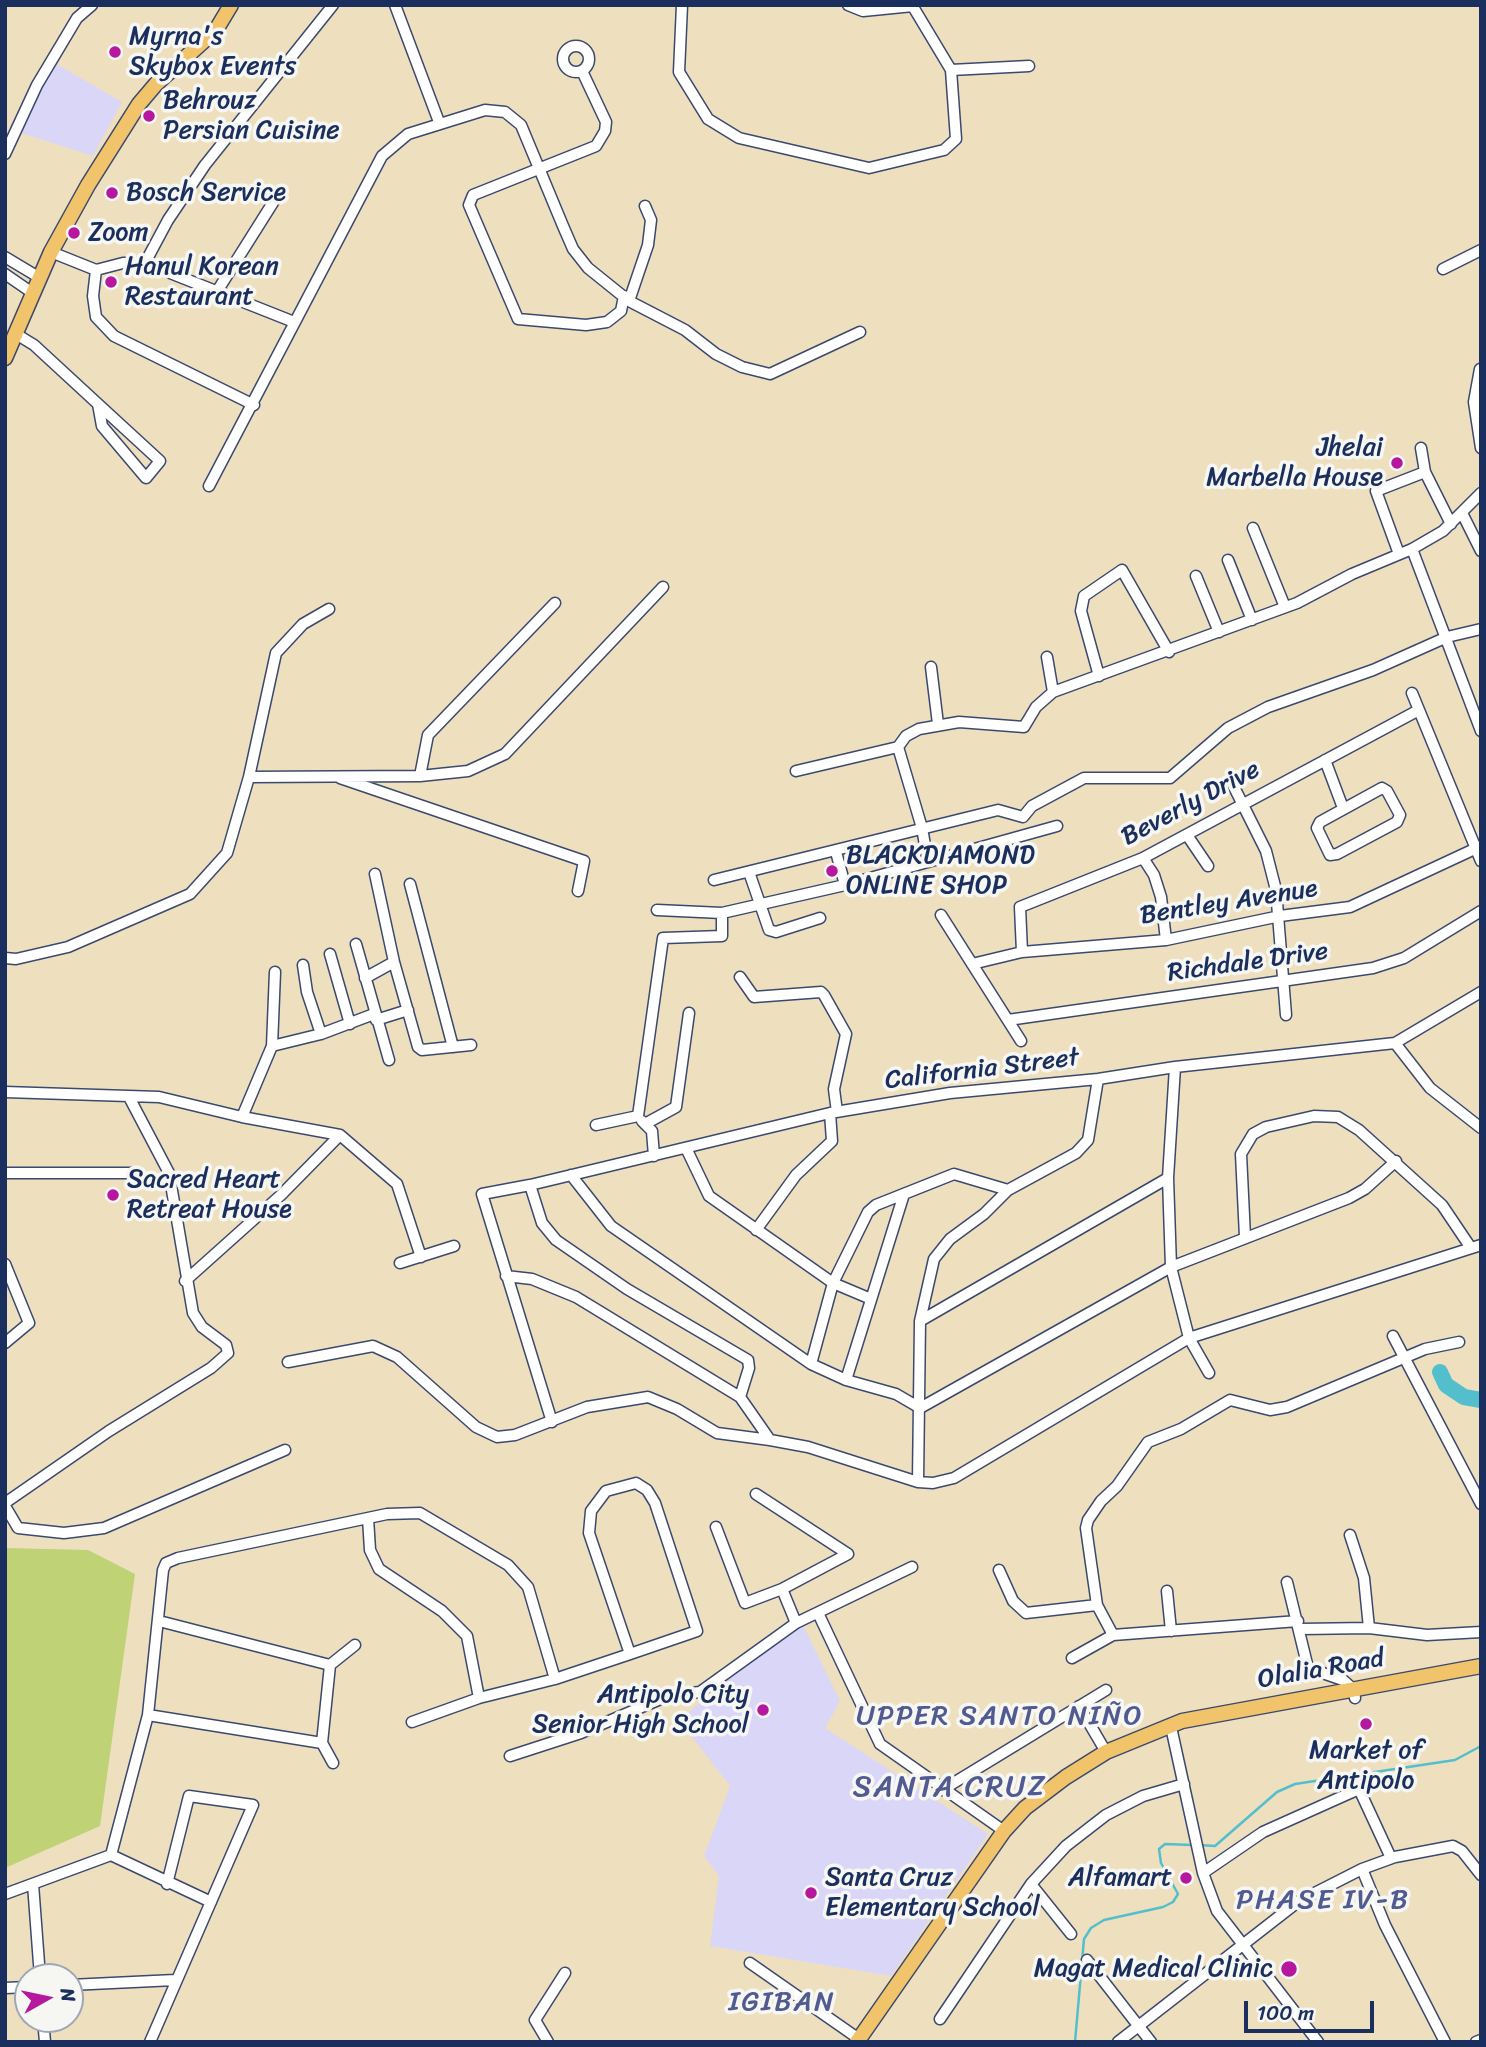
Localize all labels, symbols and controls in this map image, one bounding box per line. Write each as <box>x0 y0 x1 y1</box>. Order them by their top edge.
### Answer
place label: Myrna's Skybox Events <box>129 21 296 82</box>
marker: Myrna's Skybox Events <box>107 44 123 60</box>
place label: Behrouz Persian Cuisine <box>163 85 340 146</box>
marker: Behrouz Persian Cuisine <box>141 108 157 124</box>
place label: Bosch Service <box>126 177 286 209</box>
marker: Bosch Service <box>104 185 120 201</box>
place label: Zoom <box>88 217 149 249</box>
marker: Zoom <box>66 225 82 241</box>
place label: Hanul Korean Restaurant <box>125 251 279 312</box>
marker: Hanul Korean Restaurant <box>103 274 119 290</box>
place label: Jhelai Marbella House <box>1206 432 1383 494</box>
marker: Jhelai Marbella House <box>1389 455 1405 471</box>
street label: Beverly Drive <box>1116 754 1266 854</box>
place label: BLACKDIAMOND ONLINE SHOP <box>846 840 1035 902</box>
marker: BLACKDIAMOND ONLINE SHOP <box>824 863 840 879</box>
street label: Bentley Avenue <box>1138 874 1320 932</box>
street label: Richdale Drive <box>1166 936 1330 990</box>
street label: California Street <box>883 1043 1081 1097</box>
place label: Sacred Heart Retreat House <box>127 1164 292 1226</box>
marker: Sacred Heart Retreat House <box>105 1187 121 1203</box>
street label: Olalia Road <box>1256 1644 1386 1696</box>
place label: Antipolo City Senior High School <box>532 1679 749 1740</box>
district label: UPPER SANTO NIÑO <box>859 1700 1141 1734</box>
marker: Antipolo City Senior High School <box>755 1702 771 1718</box>
marker: Market of Antipolo <box>1358 1716 1374 1732</box>
place label: Market of Antipolo <box>1309 1735 1423 1796</box>
district label: SANTA CRUZ <box>855 1770 1045 1806</box>
place label: Santa Cruz Elementary School <box>825 1862 1040 1924</box>
place label: Alfamart <box>1068 1862 1172 1894</box>
marker: Alfamart <box>1178 1870 1194 1886</box>
district label: PHASE IV-B <box>1238 1884 1408 1918</box>
marker: Santa Cruz Elementary School <box>803 1885 819 1901</box>
place label: Magat Medical Clinic <box>1034 1953 1273 1985</box>
marker: Magat Medical Clinic <box>1279 1959 1299 1979</box>
north arrow <box>14 1963 84 2033</box>
text: N <box>51 1986 86 2004</box>
district label: IGIBAN <box>730 1986 834 2020</box>
scale bar <box>1248 1988 1378 2032</box>
text: 100 m <box>1257 1994 1314 2032</box>

